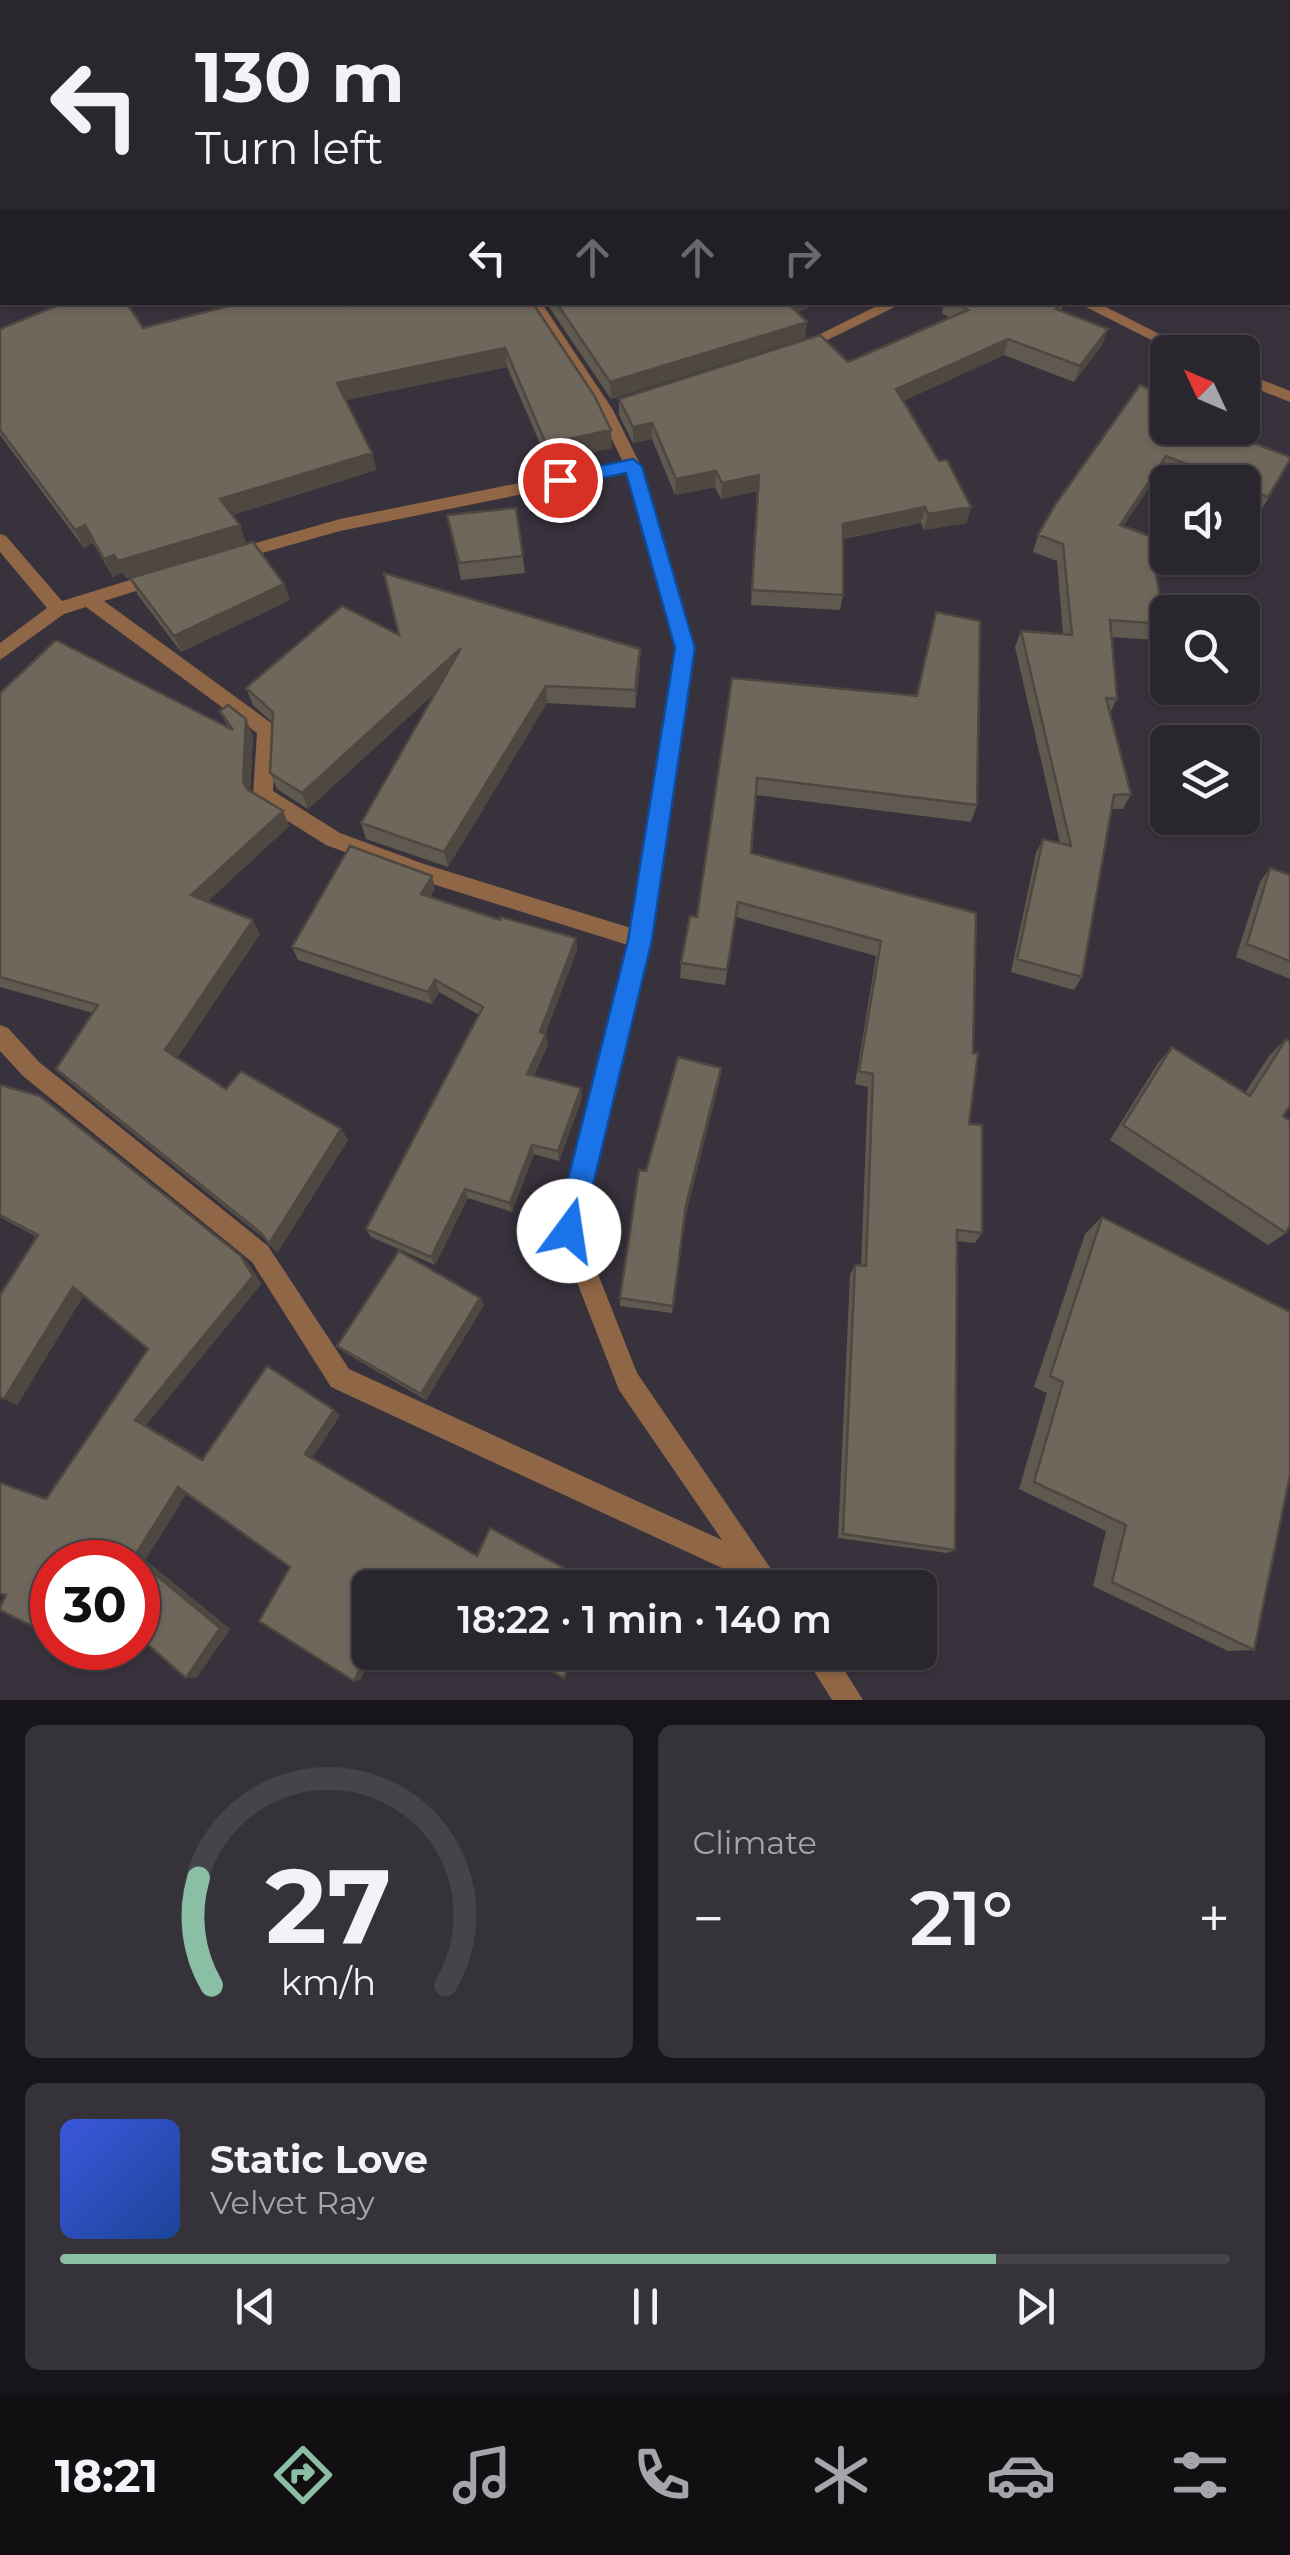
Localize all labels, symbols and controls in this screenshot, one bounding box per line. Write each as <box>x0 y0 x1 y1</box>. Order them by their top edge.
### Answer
text: 130 m <box>195 34 405 120</box>
icon: left <box>30 40 160 170</box>
text: Turn left <box>195 120 383 175</box>
icon: left <box>460 230 515 285</box>
icon: ahead <box>565 230 620 285</box>
icon: ahead <box>670 230 725 285</box>
icon: right <box>775 230 830 285</box>
north arrow <box>1150 335 1260 445</box>
map controls <box>1150 335 1260 835</box>
pin <box>518 438 603 523</box>
icon: arrive <box>533 453 588 508</box>
button: sound <box>1150 465 1260 575</box>
button: search <box>1150 595 1260 705</box>
button: layers <box>1150 725 1260 835</box>
position arrow <box>517 1179 621 1283</box>
speed limit sign: 30 <box>30 1540 160 1670</box>
text: 18:22 · 1 min · 140 m <box>457 1596 832 1643</box>
text: Climate <box>693 1823 817 1862</box>
text: 27 <box>266 1842 392 1969</box>
text: 21° <box>909 1872 1013 1964</box>
text: − <box>693 1885 724 1952</box>
text: + <box>1198 1885 1230 1952</box>
text: km/h <box>281 1960 376 2004</box>
text: Static Love <box>210 2136 428 2183</box>
text: Velvet Ray <box>210 2183 375 2222</box>
icon: previous <box>228 2279 283 2334</box>
icon: pause <box>618 2279 673 2334</box>
icon: next <box>1008 2279 1063 2334</box>
icon: directions <box>268 2440 338 2510</box>
icon: music <box>447 2440 517 2510</box>
icon: phone <box>627 2440 697 2510</box>
icon: climate <box>806 2440 876 2510</box>
icon: car <box>986 2440 1056 2510</box>
icon: filters <box>1165 2440 1235 2510</box>
text: 18:21 <box>55 2448 158 2503</box>

